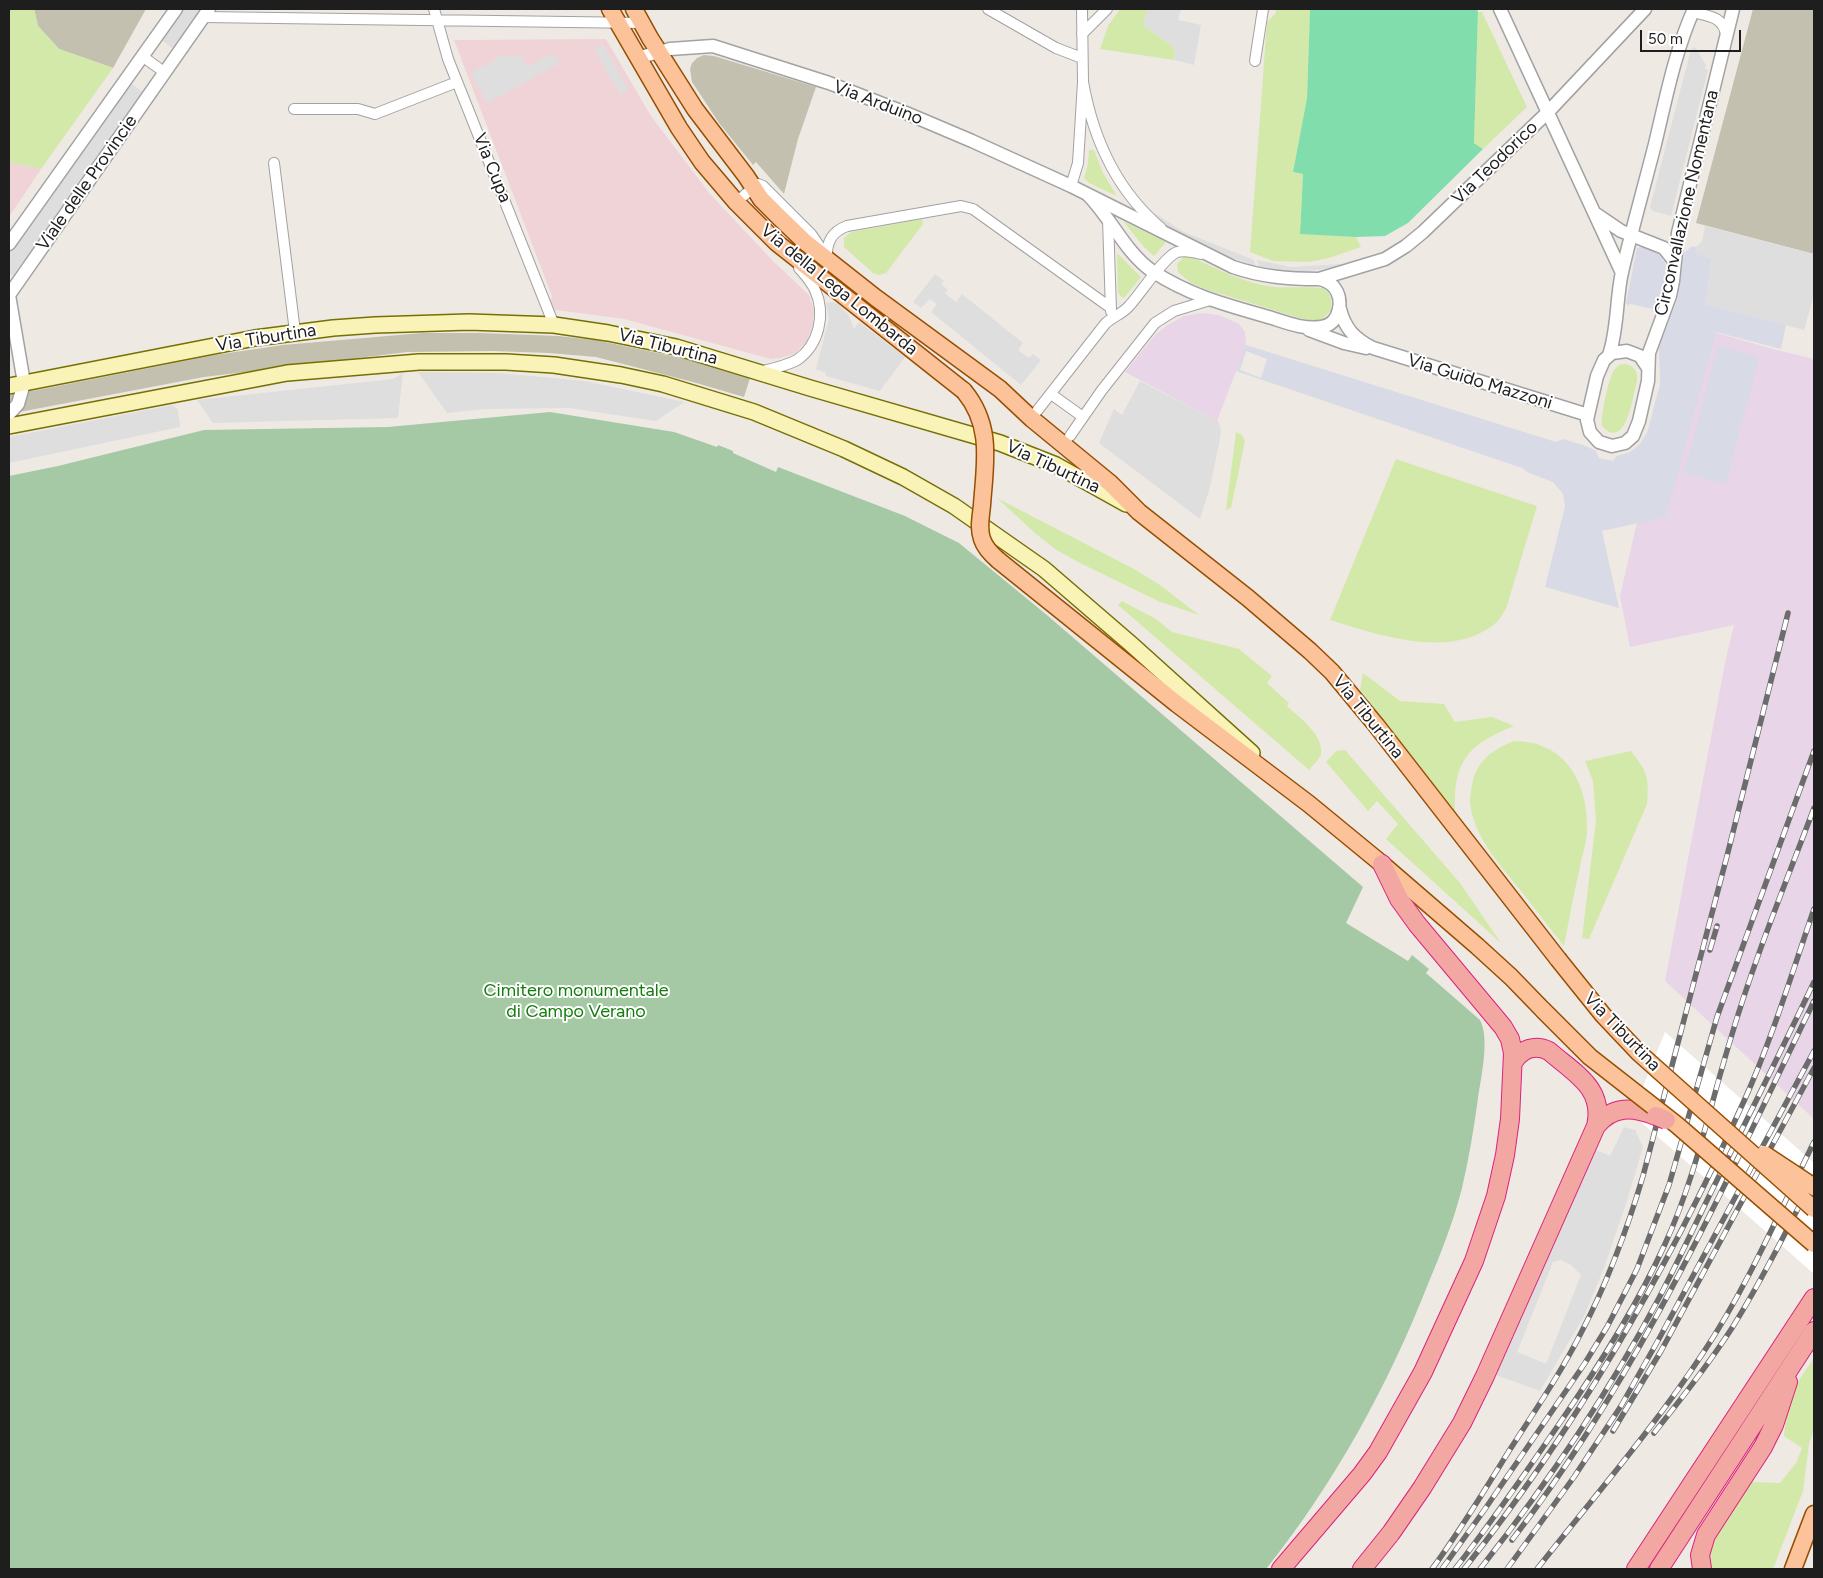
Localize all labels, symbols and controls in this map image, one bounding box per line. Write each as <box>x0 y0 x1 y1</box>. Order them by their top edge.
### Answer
scale bar <box>1643 20 1744 52</box>
text: 50 m <box>1648 30 1683 48</box>
street label: Via Arduino <box>830 76 926 130</box>
street label: Circonvallazione Nomentana <box>1650 88 1724 318</box>
street label: Viale delle Provincie <box>32 111 142 255</box>
street label: Via Teodorico <box>1448 117 1542 209</box>
street label: Via Cupa <box>468 130 516 206</box>
street label: Via della Lega Lombarda <box>756 220 922 360</box>
street label: Via Tiburtina <box>214 319 318 357</box>
street label: Via Tiburtina <box>616 324 720 370</box>
street label: Via Guido Mazzoni <box>1405 350 1555 414</box>
street label: Via Tiburtina <box>1003 436 1103 498</box>
street label: Via Tiburtina <box>1328 671 1408 763</box>
park label: Cimitero monumentale di Campo Verano <box>484 980 668 1022</box>
street label: Via Tiburtina <box>1579 988 1665 1076</box>

